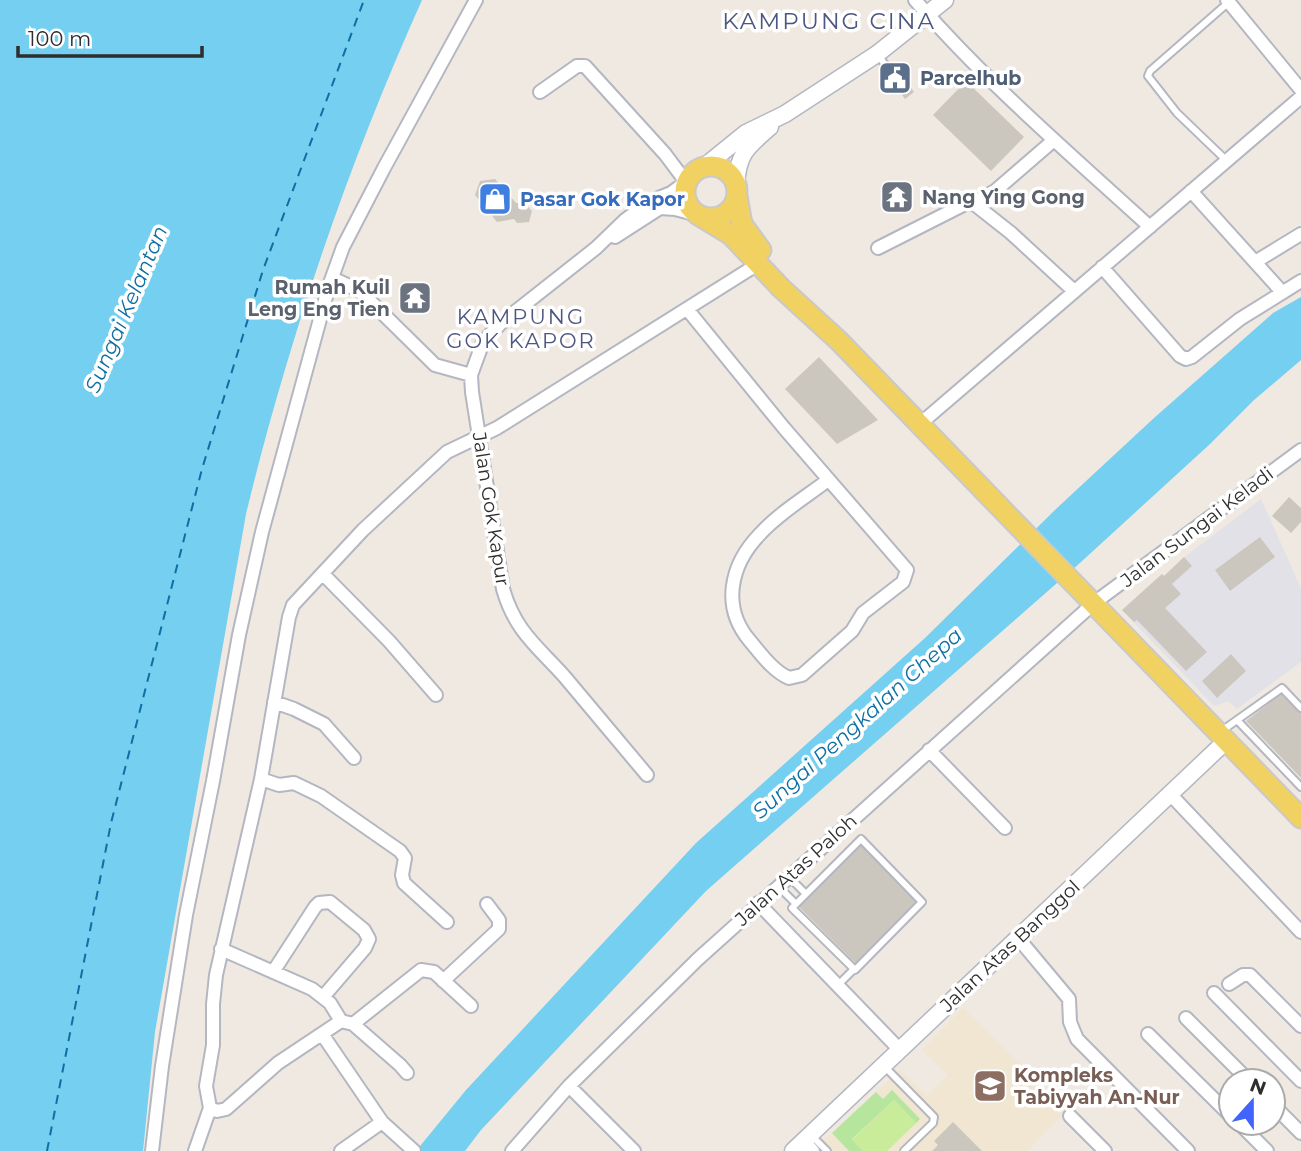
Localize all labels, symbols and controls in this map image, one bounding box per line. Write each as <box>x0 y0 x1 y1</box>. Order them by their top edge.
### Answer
district label: KAMPUNG CINA <box>722 7 936 35</box>
scale bar <box>18 14 201 58</box>
text: 100 m <box>28 26 91 51</box>
public building icon: Parcelhub <box>876 59 914 97</box>
place label: Parcelhub <box>920 67 1021 90</box>
temple icon: Nang Ying Gong <box>878 178 916 216</box>
shop icon: Pasar Gok Kapor <box>476 180 514 218</box>
place label: Nang Ying Gong <box>922 186 1085 209</box>
place label: Pasar Gok Kapor <box>520 188 685 211</box>
water label: Sungai Kelantan <box>80 222 172 396</box>
place label: Rumah Kuil Leng Eng Tien <box>248 276 390 321</box>
temple icon: Rumah Kuil Leng Eng Tien <box>396 279 434 317</box>
district label: KAMPUNG GOK KAPOR <box>446 304 596 353</box>
street label: Jalan Gok Kapur <box>467 429 515 588</box>
street label: Jalan Sungai Keladi <box>1115 462 1278 593</box>
water label: Sungai Pengkalan Chepa <box>747 622 967 824</box>
street label: Jalan Atas Paloh <box>730 809 862 931</box>
street label: Jalan Atas Banggol <box>935 875 1085 1017</box>
place label: Kompleks Tabiyyah An-Nur <box>1014 1064 1180 1109</box>
school or university icon: Kompleks Tabiyyah An-Nur <box>971 1067 1009 1105</box>
north arrow <box>1217 1067 1287 1137</box>
text: N <box>1247 1073 1269 1100</box>

